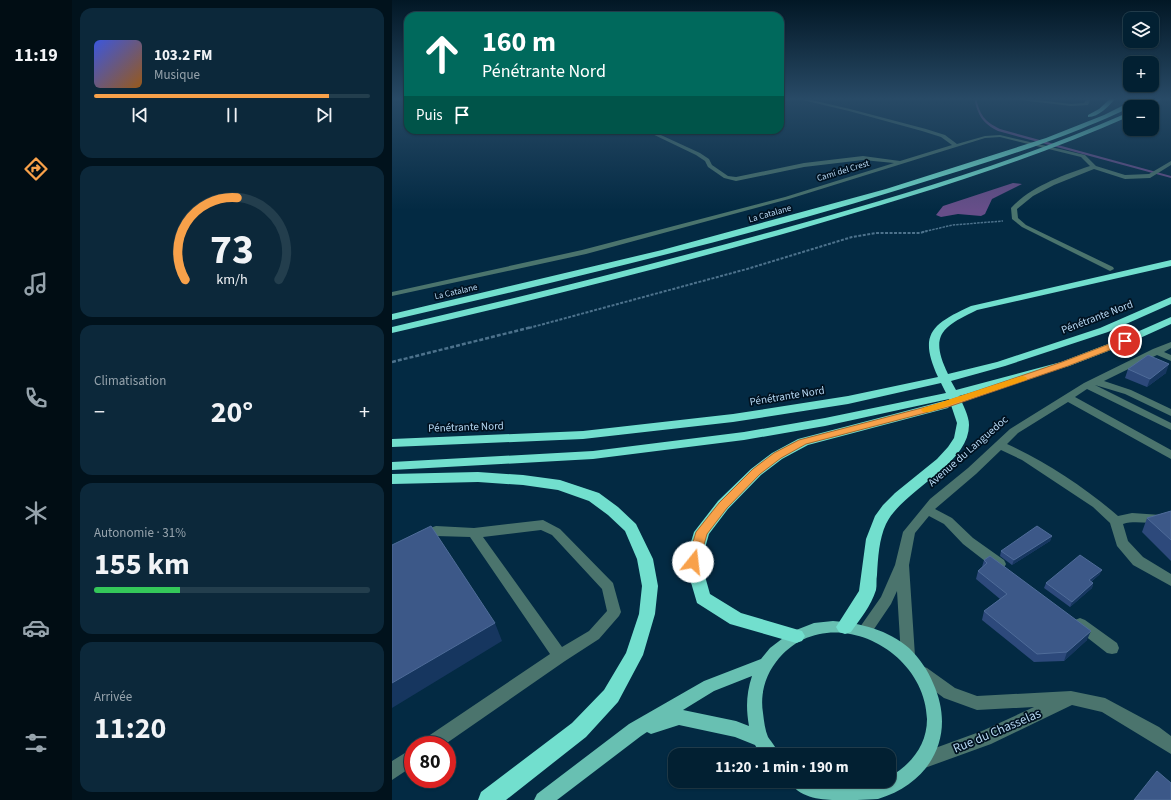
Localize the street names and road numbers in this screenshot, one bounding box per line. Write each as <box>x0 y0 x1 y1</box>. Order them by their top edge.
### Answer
street label: Camí del Crest <box>815 157 871 185</box>
street label: La Catalane <box>747 202 793 226</box>
street label: La Catalane <box>433 281 479 303</box>
street label: Pénétrante Nord <box>1059 296 1135 338</box>
street label: Pénétrante Nord <box>748 383 826 409</box>
street label: Avenue du Languedoc <box>925 412 1011 490</box>
street label: Pénétrante Nord <box>428 418 504 436</box>
street label: Rue du Chasselas <box>950 704 1044 758</box>

